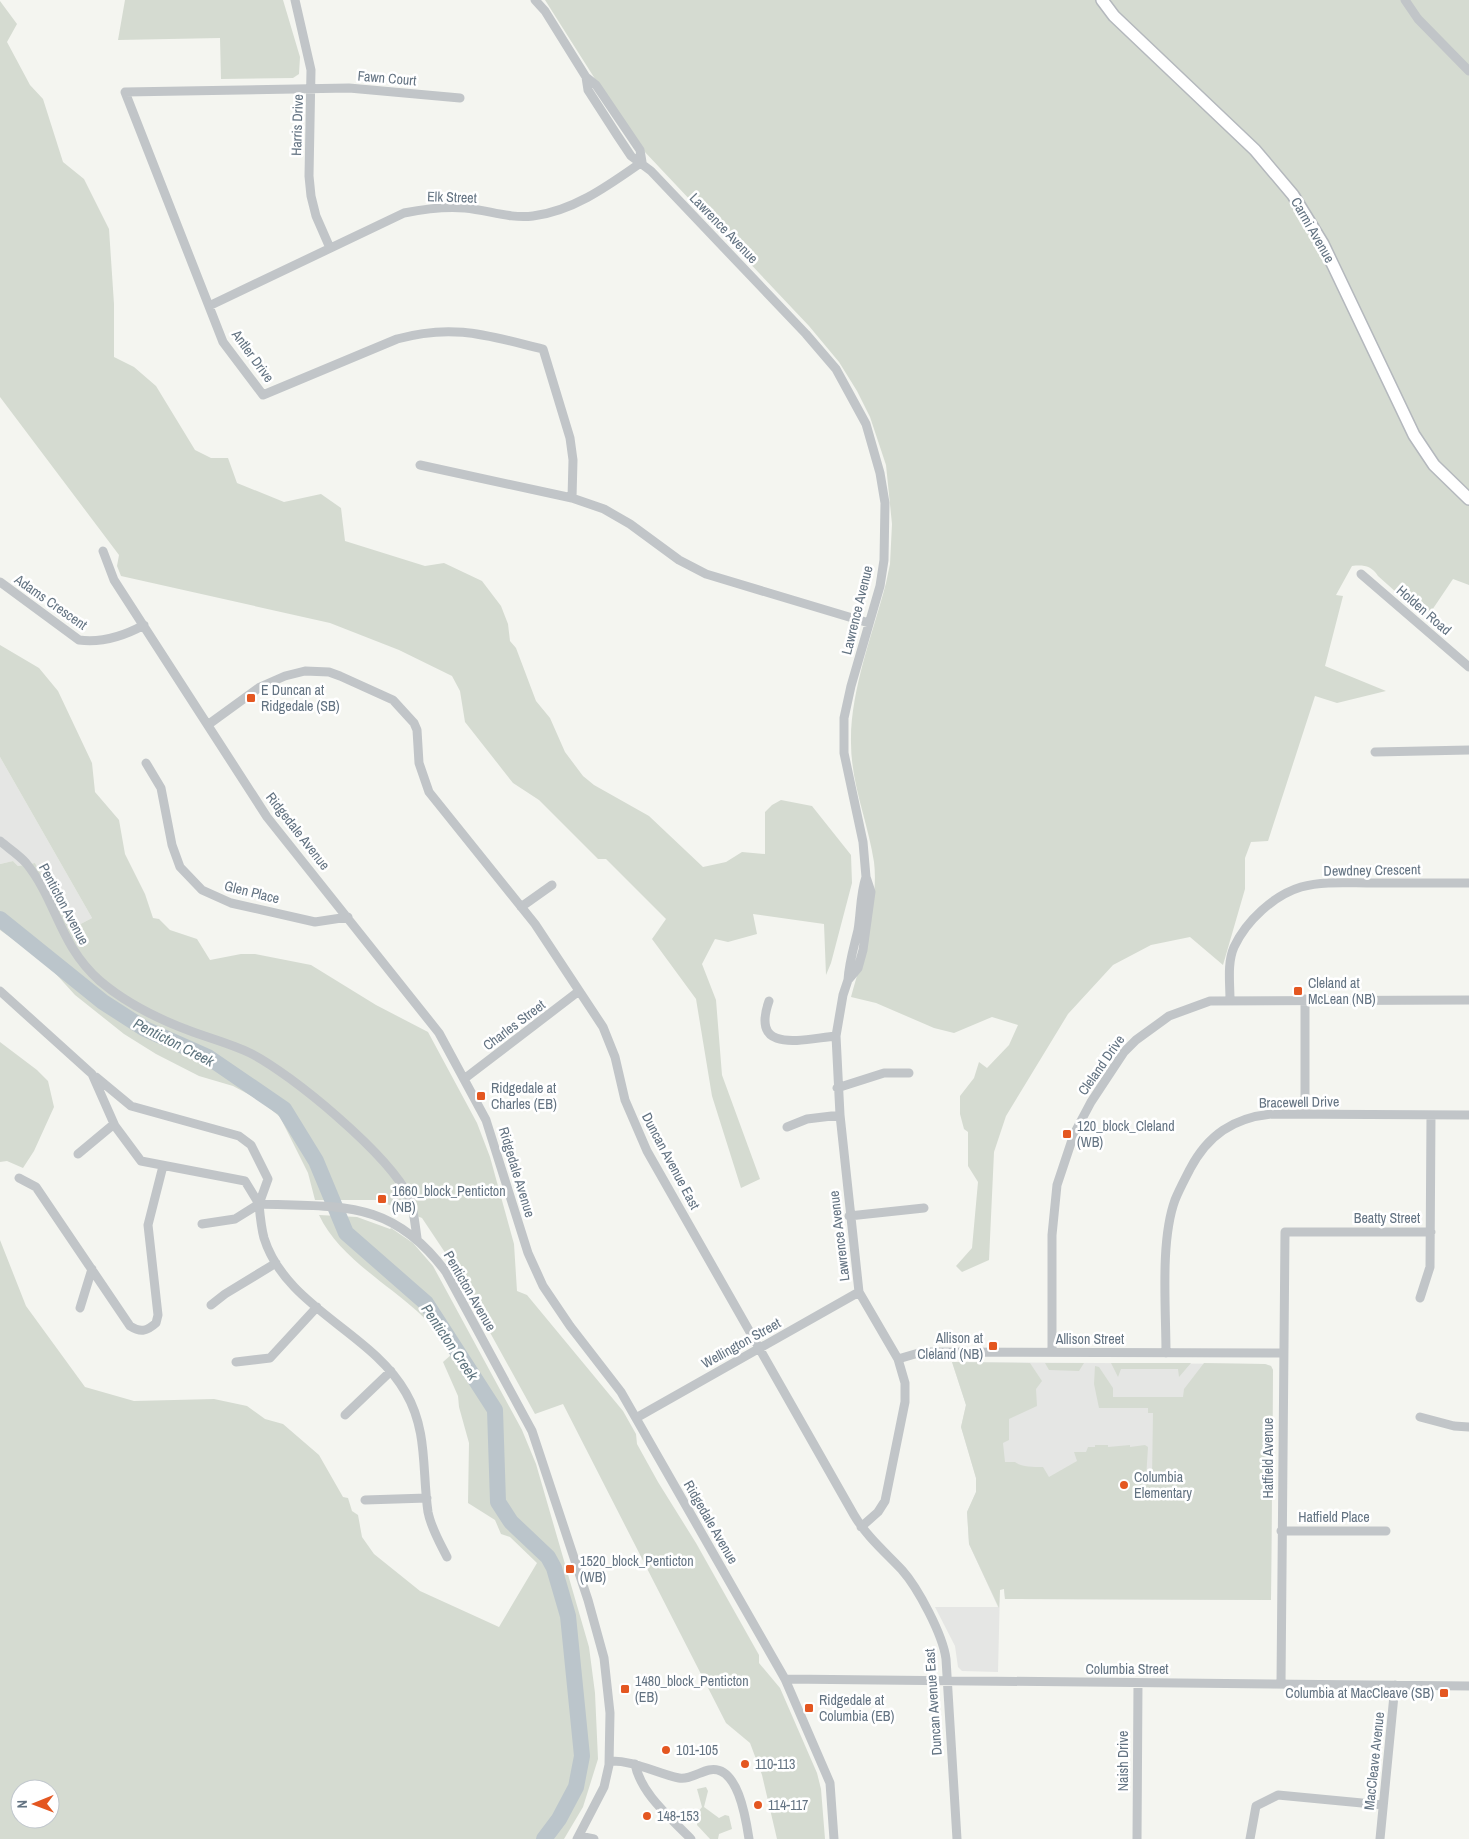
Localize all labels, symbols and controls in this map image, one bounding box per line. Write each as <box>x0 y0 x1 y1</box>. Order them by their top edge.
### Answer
street label: Fawn Court <box>357 66 417 90</box>
street label: Harris Drive <box>287 94 307 156</box>
street label: Elk Street <box>427 187 477 207</box>
street label: Lawrence Avenue <box>686 189 762 267</box>
street label: Carmi Avenue <box>1287 194 1339 266</box>
street label: Antler Drive <box>227 325 278 386</box>
street label: Lawrence Avenue <box>837 564 877 656</box>
street label: Adams Crescent <box>10 570 91 634</box>
street label: Holden Road <box>1393 581 1455 639</box>
place label: E Duncan at Ridgedale (SB) <box>261 681 340 715</box>
marker: E Duncan at Ridgedale (SB) <box>245 692 257 704</box>
street label: Ridgedale Avenue <box>262 789 334 873</box>
street label: Penticton Avenue <box>35 860 93 948</box>
street label: Dewdney Crescent <box>1323 860 1421 880</box>
street label: Glen Place <box>223 876 281 908</box>
place label: Cleland at McLean (NB) <box>1308 974 1376 1008</box>
marker: Cleland at McLean (NB) <box>1292 985 1304 997</box>
street label: Charles Street <box>479 996 549 1054</box>
water label: Penticton Creek <box>130 1013 219 1072</box>
street label: Cleland Drive <box>1074 1031 1128 1099</box>
place label: Ridgedale at Charles (EB) <box>491 1079 557 1113</box>
marker: Ridgedale at Charles (EB) <box>475 1090 487 1102</box>
street label: Bracewell Drive <box>1259 1092 1339 1112</box>
street label: Duncan Avenue East <box>638 1110 704 1212</box>
place label: 120_block_Cleland (WB) <box>1077 1117 1175 1151</box>
street label: Ridgedale Avenue <box>495 1125 539 1219</box>
marker: 120_block_Cleland (WB) <box>1061 1128 1073 1140</box>
place label: 1660_block_Penticton (NB) <box>392 1182 506 1216</box>
street label: Lawrence Avenue <box>825 1190 853 1282</box>
marker: 1660_block_Penticton (NB) <box>376 1193 388 1205</box>
street label: Beatty Street <box>1354 1209 1420 1227</box>
street label: Penticton Avenue <box>440 1248 500 1334</box>
water label: Penticton Creek <box>417 1300 484 1385</box>
street label: Wellington Street <box>698 1314 784 1372</box>
place label: Allison at Cleland (NB) <box>917 1329 983 1363</box>
street label: Allison Street <box>1055 1330 1124 1348</box>
marker: Allison at Cleland (NB) <box>987 1340 999 1352</box>
street label: Hatfield Avenue <box>1259 1418 1277 1498</box>
place label: Columbia Elementary <box>1134 1468 1192 1502</box>
street label: Ridgedale Avenue <box>680 1477 742 1567</box>
marker: Columbia Elementary <box>1118 1479 1130 1491</box>
street label: Hatfield Place <box>1298 1508 1370 1526</box>
place label: 1520_block_Penticton (WB) <box>580 1552 694 1586</box>
marker: 1520_block_Penticton (WB) <box>564 1563 576 1575</box>
street label: Duncan Avenue East <box>920 1648 946 1756</box>
street label: Columbia Street <box>1086 1660 1168 1678</box>
place label: 1480_block_Penticton (EB) <box>635 1672 749 1706</box>
marker: 1480_block_Penticton (EB) <box>619 1683 631 1695</box>
place label: Columbia at MacCleave (SB) <box>1285 1684 1434 1702</box>
marker: Columbia at MacCleave (SB) <box>1438 1687 1450 1699</box>
place label: Ridgedale at Columbia (EB) <box>819 1691 894 1725</box>
marker: Ridgedale at Columbia (EB) <box>803 1702 815 1714</box>
street label: MacCleave Avenue <box>1360 1711 1388 1811</box>
street label: Naish Drive <box>1114 1731 1132 1791</box>
place label: 101-105 <box>676 1741 718 1759</box>
marker: 101-105 <box>660 1744 672 1756</box>
place label: 110-113 <box>755 1755 795 1773</box>
marker: 110-113 <box>739 1758 751 1770</box>
north arrow <box>10 1779 60 1829</box>
place label: 114-117 <box>768 1796 808 1814</box>
marker: 114-117 <box>752 1799 764 1811</box>
text: N <box>13 1800 31 1809</box>
place label: 148-153 <box>657 1807 699 1825</box>
marker: 148-153 <box>641 1810 653 1822</box>

